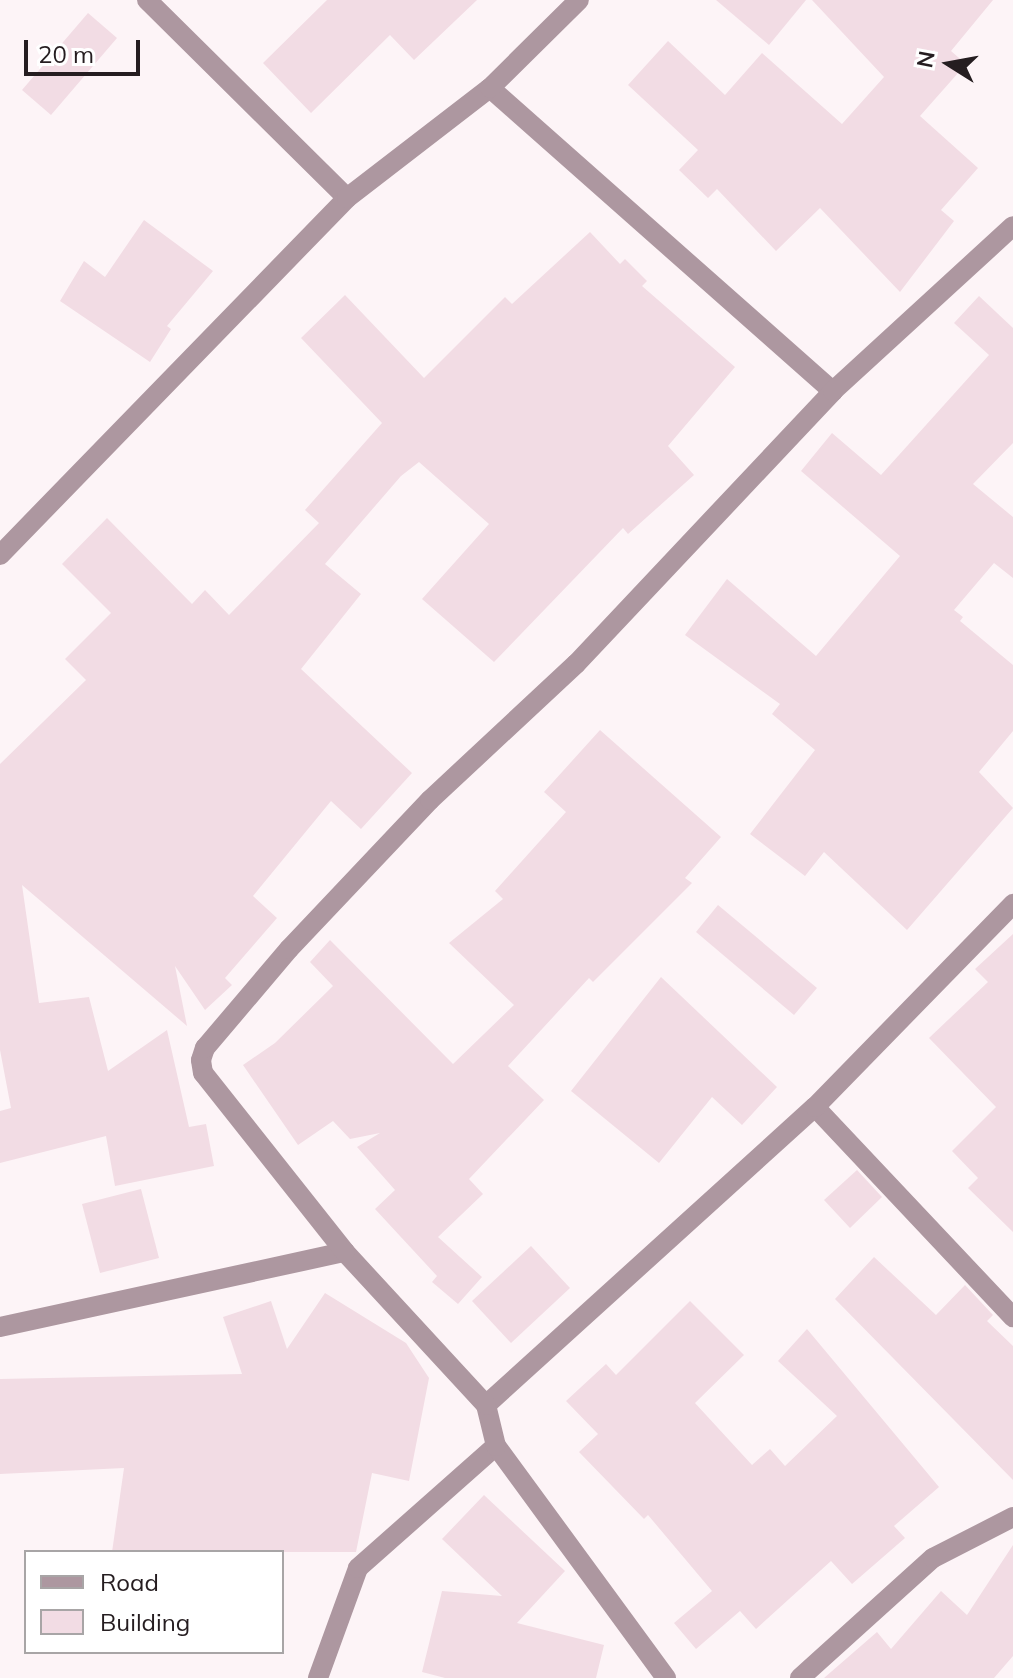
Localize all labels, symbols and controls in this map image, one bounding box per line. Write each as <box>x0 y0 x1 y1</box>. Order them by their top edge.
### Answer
scale bar <box>28 24 144 74</box>
north arrow <box>909 24 989 104</box>
text: 20 m <box>38 39 94 69</box>
text: N <box>910 49 941 70</box>
legend <box>24 1550 284 1654</box>
text: Road <box>100 1567 159 1597</box>
text: Building <box>100 1607 190 1637</box>

